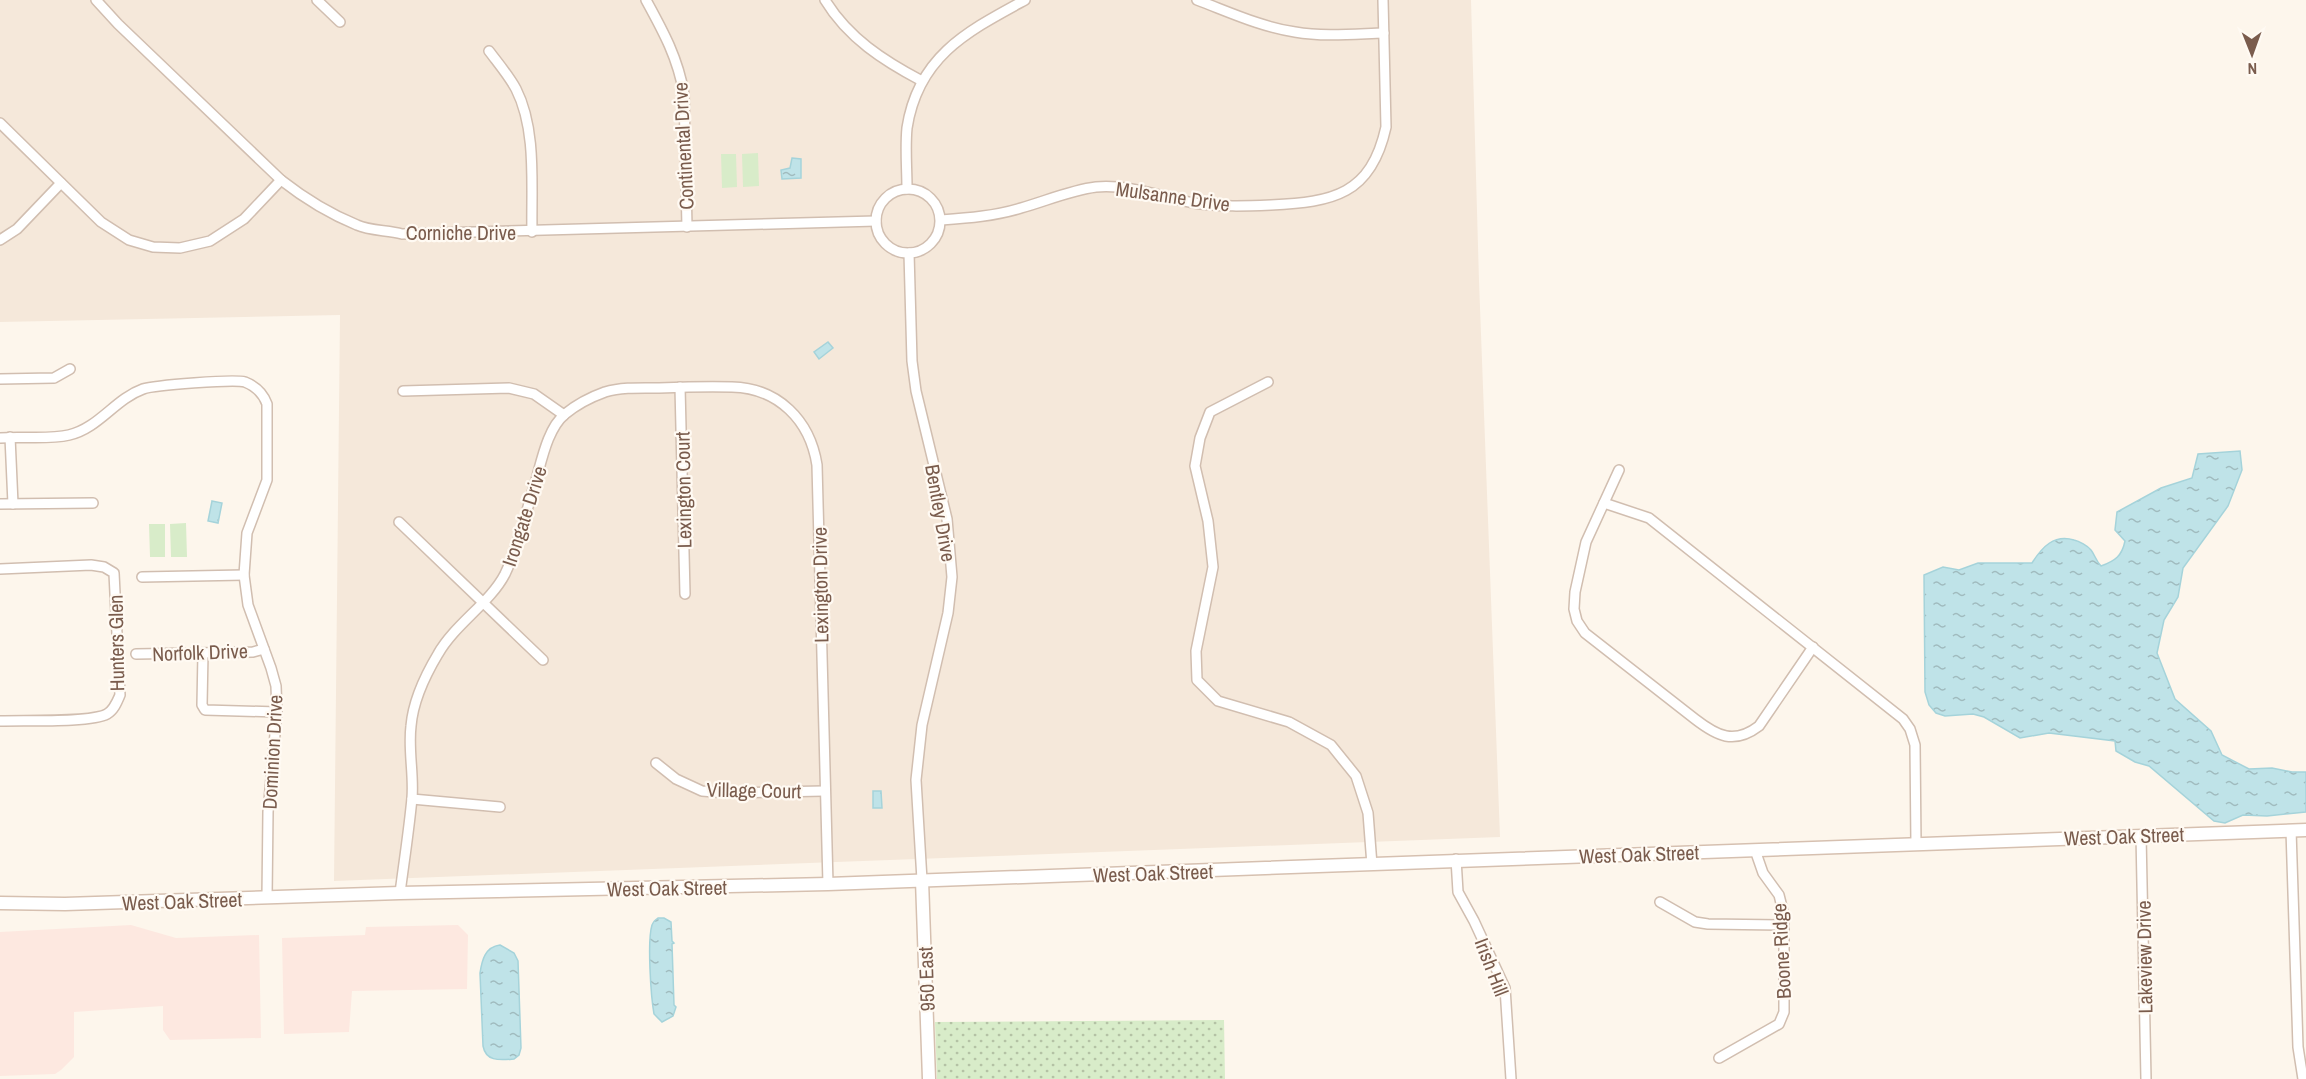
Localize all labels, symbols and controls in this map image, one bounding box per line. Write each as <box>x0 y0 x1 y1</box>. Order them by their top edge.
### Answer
north arrow <box>2222 24 2282 84</box>
text: N <box>2247 58 2257 80</box>
street label: Continental Drive <box>666 82 700 210</box>
street label: Mulsanne Drive <box>1114 175 1232 217</box>
street label: Corniche Drive <box>406 219 516 246</box>
street label: Lexington Court <box>668 431 698 549</box>
street label: Irongate Drive <box>495 462 553 570</box>
street label: Bentley Drive <box>919 462 963 564</box>
street label: Lexington Drive <box>805 527 835 643</box>
street label: Hunters Glen <box>102 594 130 692</box>
street label: Norfolk Drive <box>152 637 248 667</box>
street label: Dominion Drive <box>256 694 288 810</box>
street label: Village Court <box>707 776 802 804</box>
street label: West Oak Street <box>2064 820 2185 852</box>
street label: West Oak Street <box>1579 838 1700 870</box>
street label: West Oak Street <box>1093 857 1214 889</box>
street label: West Oak Street <box>607 873 728 903</box>
street label: West Oak Street <box>122 885 243 917</box>
street label: Lakeview Drive <box>2130 900 2158 1014</box>
street label: Boone Ridge <box>1765 902 1797 1000</box>
street label: Irish Hill <box>1469 934 1515 1000</box>
street label: 950 East <box>911 946 941 1012</box>

